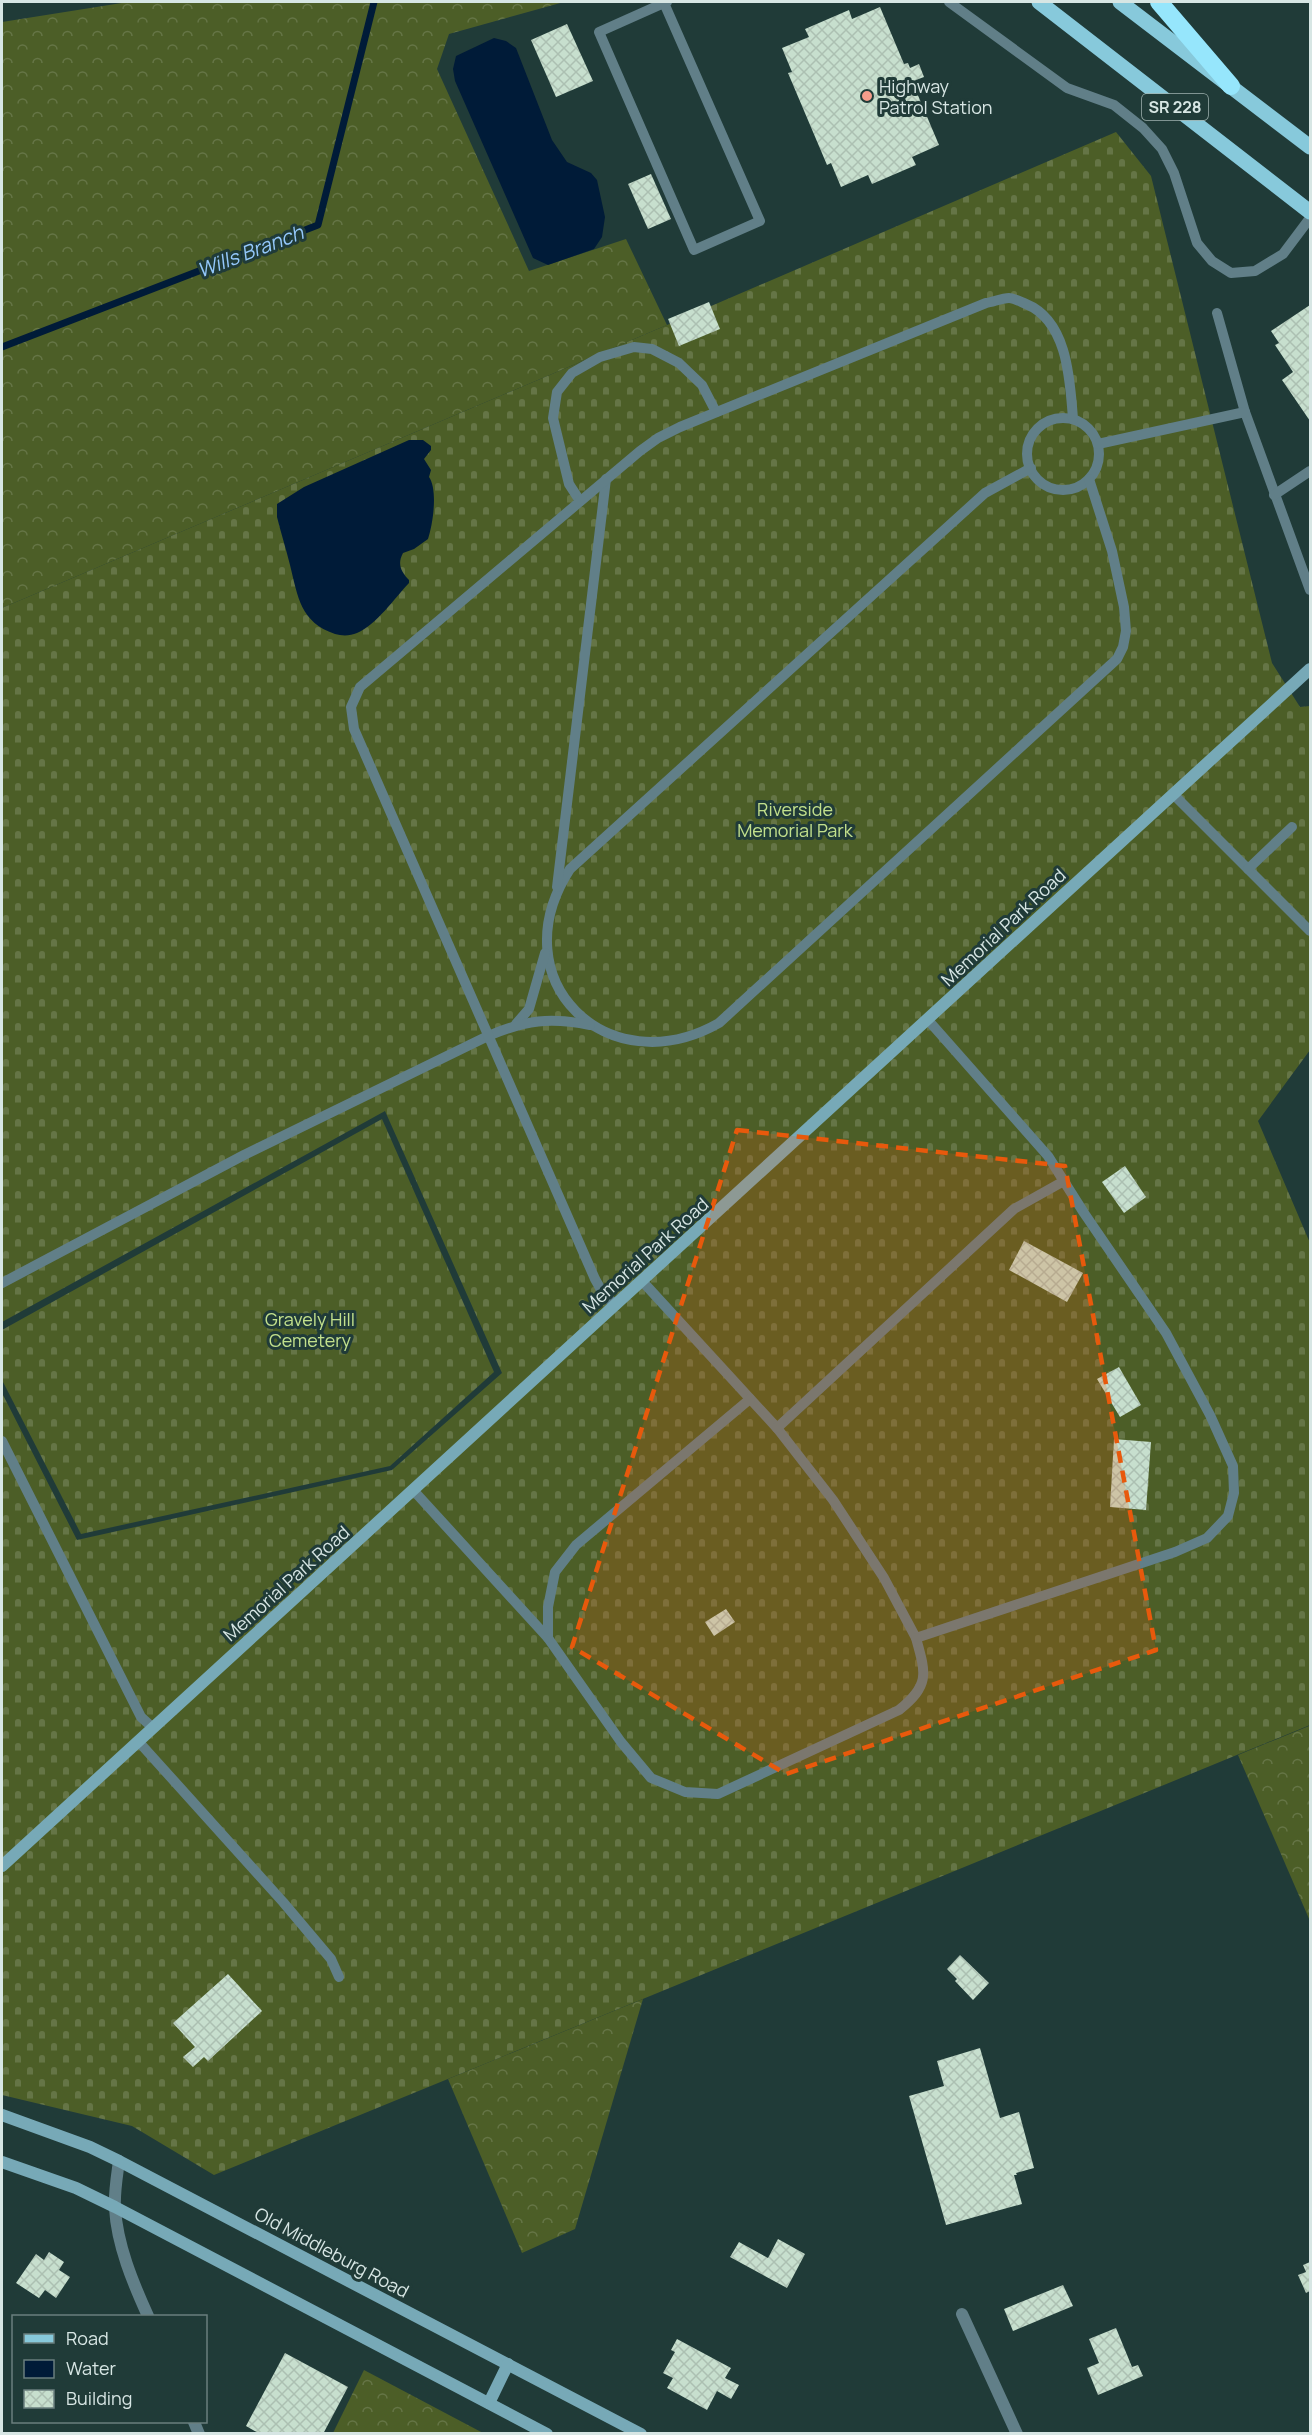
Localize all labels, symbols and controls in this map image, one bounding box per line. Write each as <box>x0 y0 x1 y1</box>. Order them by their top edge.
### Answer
place label: Highway Patrol Station <box>879 74 992 119</box>
marker: Highway Patrol Station <box>860 89 874 103</box>
road number: SR 228 <box>1142 94 1208 120</box>
water label: Wills Branch <box>193 218 308 284</box>
park label: Riverside Memorial Park <box>737 797 854 842</box>
street label: Memorial Park Road <box>936 863 1070 991</box>
street label: Memorial Park Road <box>577 1192 713 1318</box>
park label: Gravely Hill Cemetery <box>265 1307 355 1352</box>
street label: Memorial Park Road <box>218 1520 354 1646</box>
street label: Old Middleburg Road <box>251 2201 413 2303</box>
legend <box>12 2315 207 2423</box>
text: Road <box>66 2326 109 2350</box>
text: Water <box>66 2356 116 2380</box>
text: Building <box>66 2386 132 2410</box>

